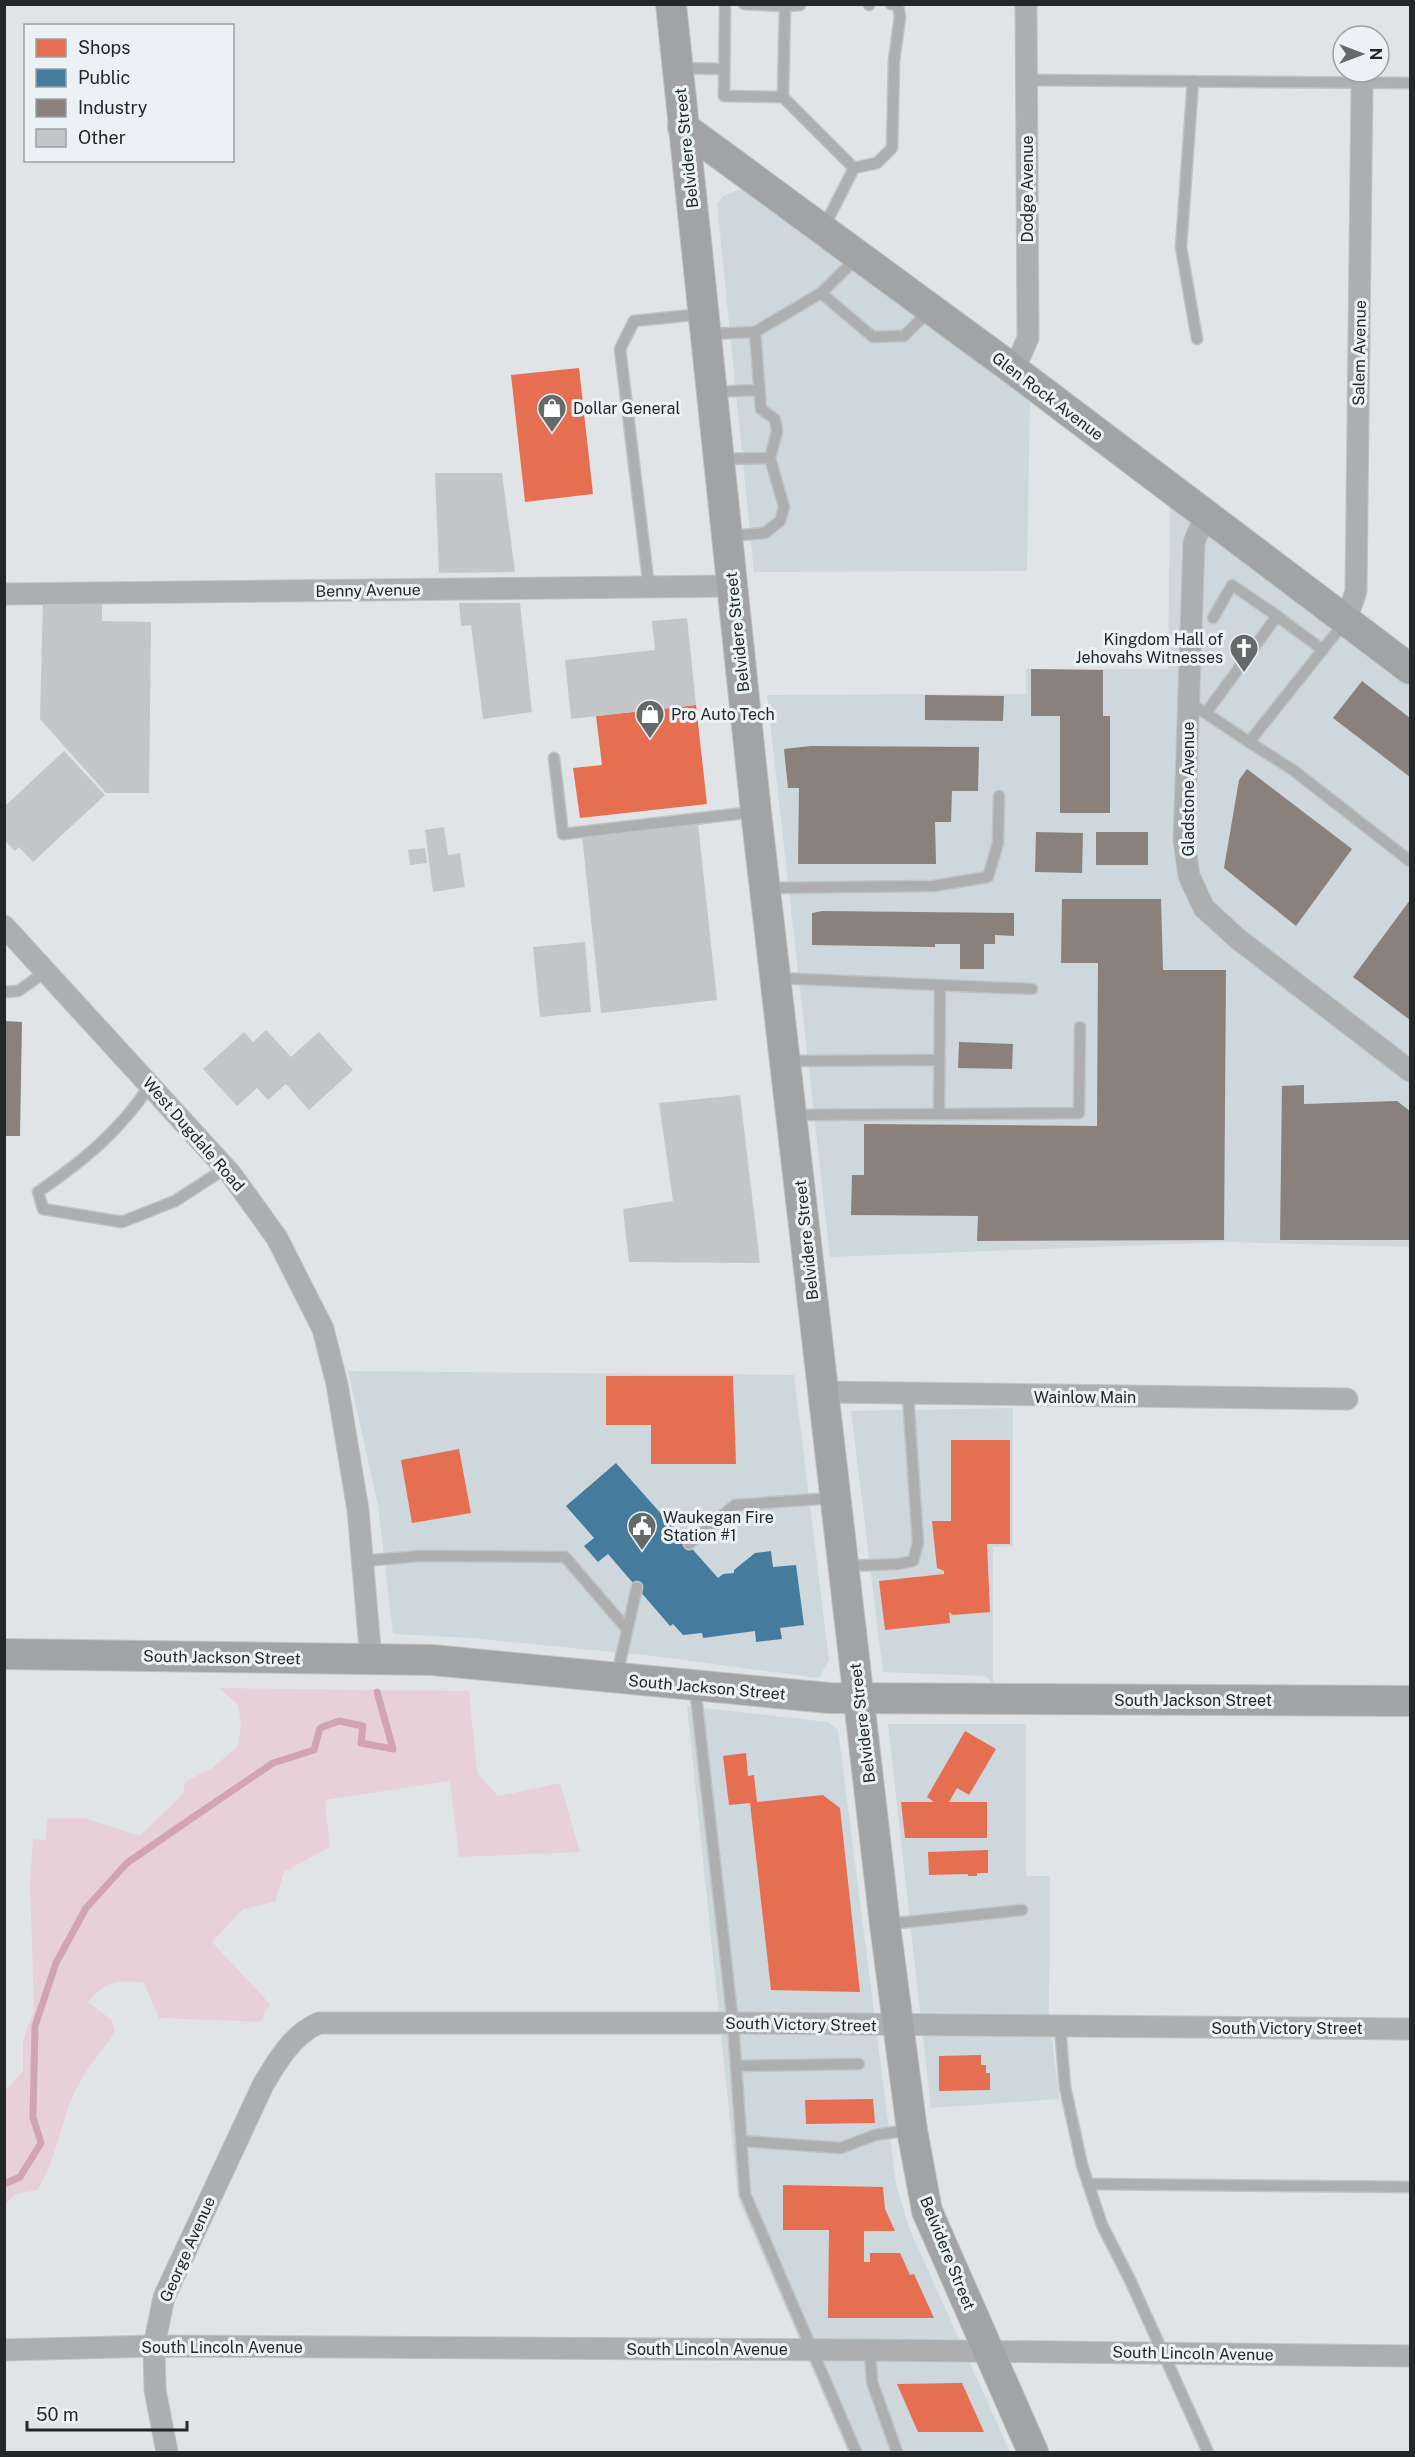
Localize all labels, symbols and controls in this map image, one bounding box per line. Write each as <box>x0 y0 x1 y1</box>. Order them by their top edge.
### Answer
legend <box>24 24 234 162</box>
north arrow <box>1331 24 1391 84</box>
text: Shops <box>78 37 130 58</box>
text: N <box>1366 48 1385 60</box>
text: Public <box>78 67 130 88</box>
street label: Belvidere Street <box>671 87 702 209</box>
text: Industry <box>78 97 148 118</box>
text: Other <box>78 127 126 148</box>
street label: Dodge Avenue <box>1018 135 1037 243</box>
street label: Salem Avenue <box>1349 300 1370 406</box>
street label: Glen Rock Avenue <box>988 348 1107 444</box>
shop icon: Dollar General <box>536 392 568 434</box>
place label: Dollar General <box>573 399 680 418</box>
street label: Belvidere Street <box>722 571 753 693</box>
street label: Benny Avenue <box>315 580 421 601</box>
place label: Kingdom Hall of Jehovahs Witnesses <box>1075 630 1223 667</box>
church icon: Kingdom Hall of Jehovahs Witnesses <box>1228 632 1260 674</box>
shop icon: Pro Auto Tech <box>634 698 666 740</box>
place label: Pro Auto Tech <box>671 705 775 724</box>
street label: Gladstone Avenue <box>1179 722 1198 856</box>
street label: West Dugdale Road <box>139 1073 248 1195</box>
street label: Belvidere Street <box>791 1179 822 1301</box>
street label: Wainlow Main <box>1034 1388 1136 1407</box>
place label: Waukegan Fire Station #1 <box>663 1508 774 1545</box>
public building icon: Waukegan Fire Station #1 <box>626 1510 658 1552</box>
street label: South Jackson Street <box>143 1647 301 1668</box>
street label: Belvidere Street <box>846 1662 879 1784</box>
street label: South Jackson Street <box>628 1671 786 1704</box>
street label: South Jackson Street <box>1114 1691 1272 1710</box>
street label: South Victory Street <box>725 2014 877 2035</box>
street label: South Victory Street <box>1211 2019 1363 2038</box>
street label: George Avenue <box>156 2194 219 2305</box>
street label: Belvidere Street <box>916 2194 979 2313</box>
street label: South Lincoln Avenue <box>141 2338 303 2357</box>
street label: South Lincoln Avenue <box>626 2340 788 2359</box>
street label: South Lincoln Avenue <box>1112 2343 1274 2364</box>
scale bar <box>27 2394 188 2432</box>
text: 50 m <box>36 2404 79 2425</box>

